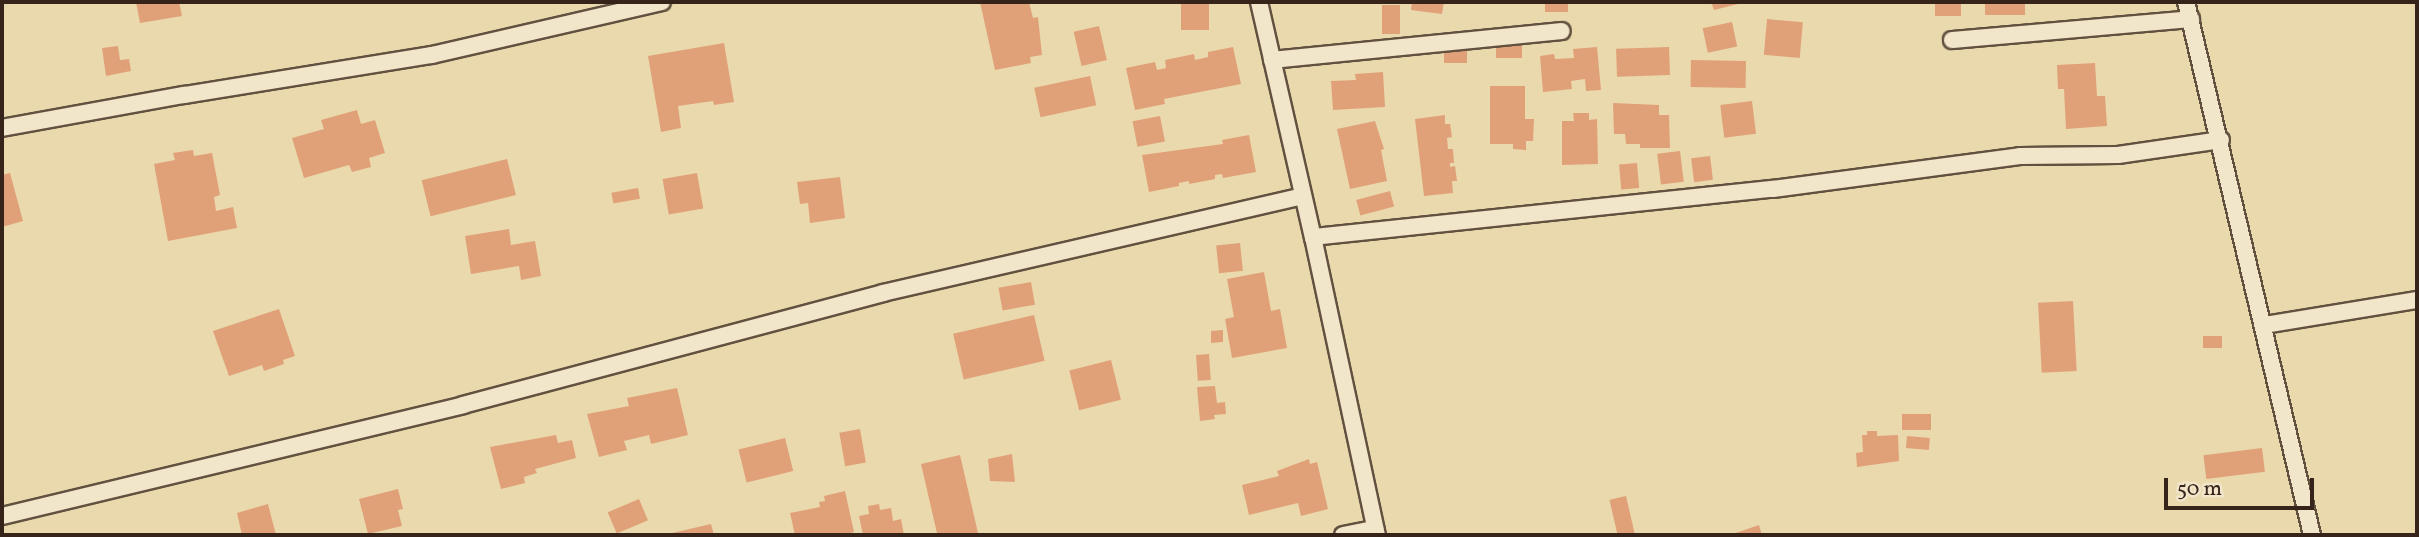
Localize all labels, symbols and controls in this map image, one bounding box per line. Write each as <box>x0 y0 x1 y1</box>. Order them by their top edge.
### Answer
scale bar <box>2167 463 2318 507</box>
text: 50 m <box>2177 475 2222 504</box>

